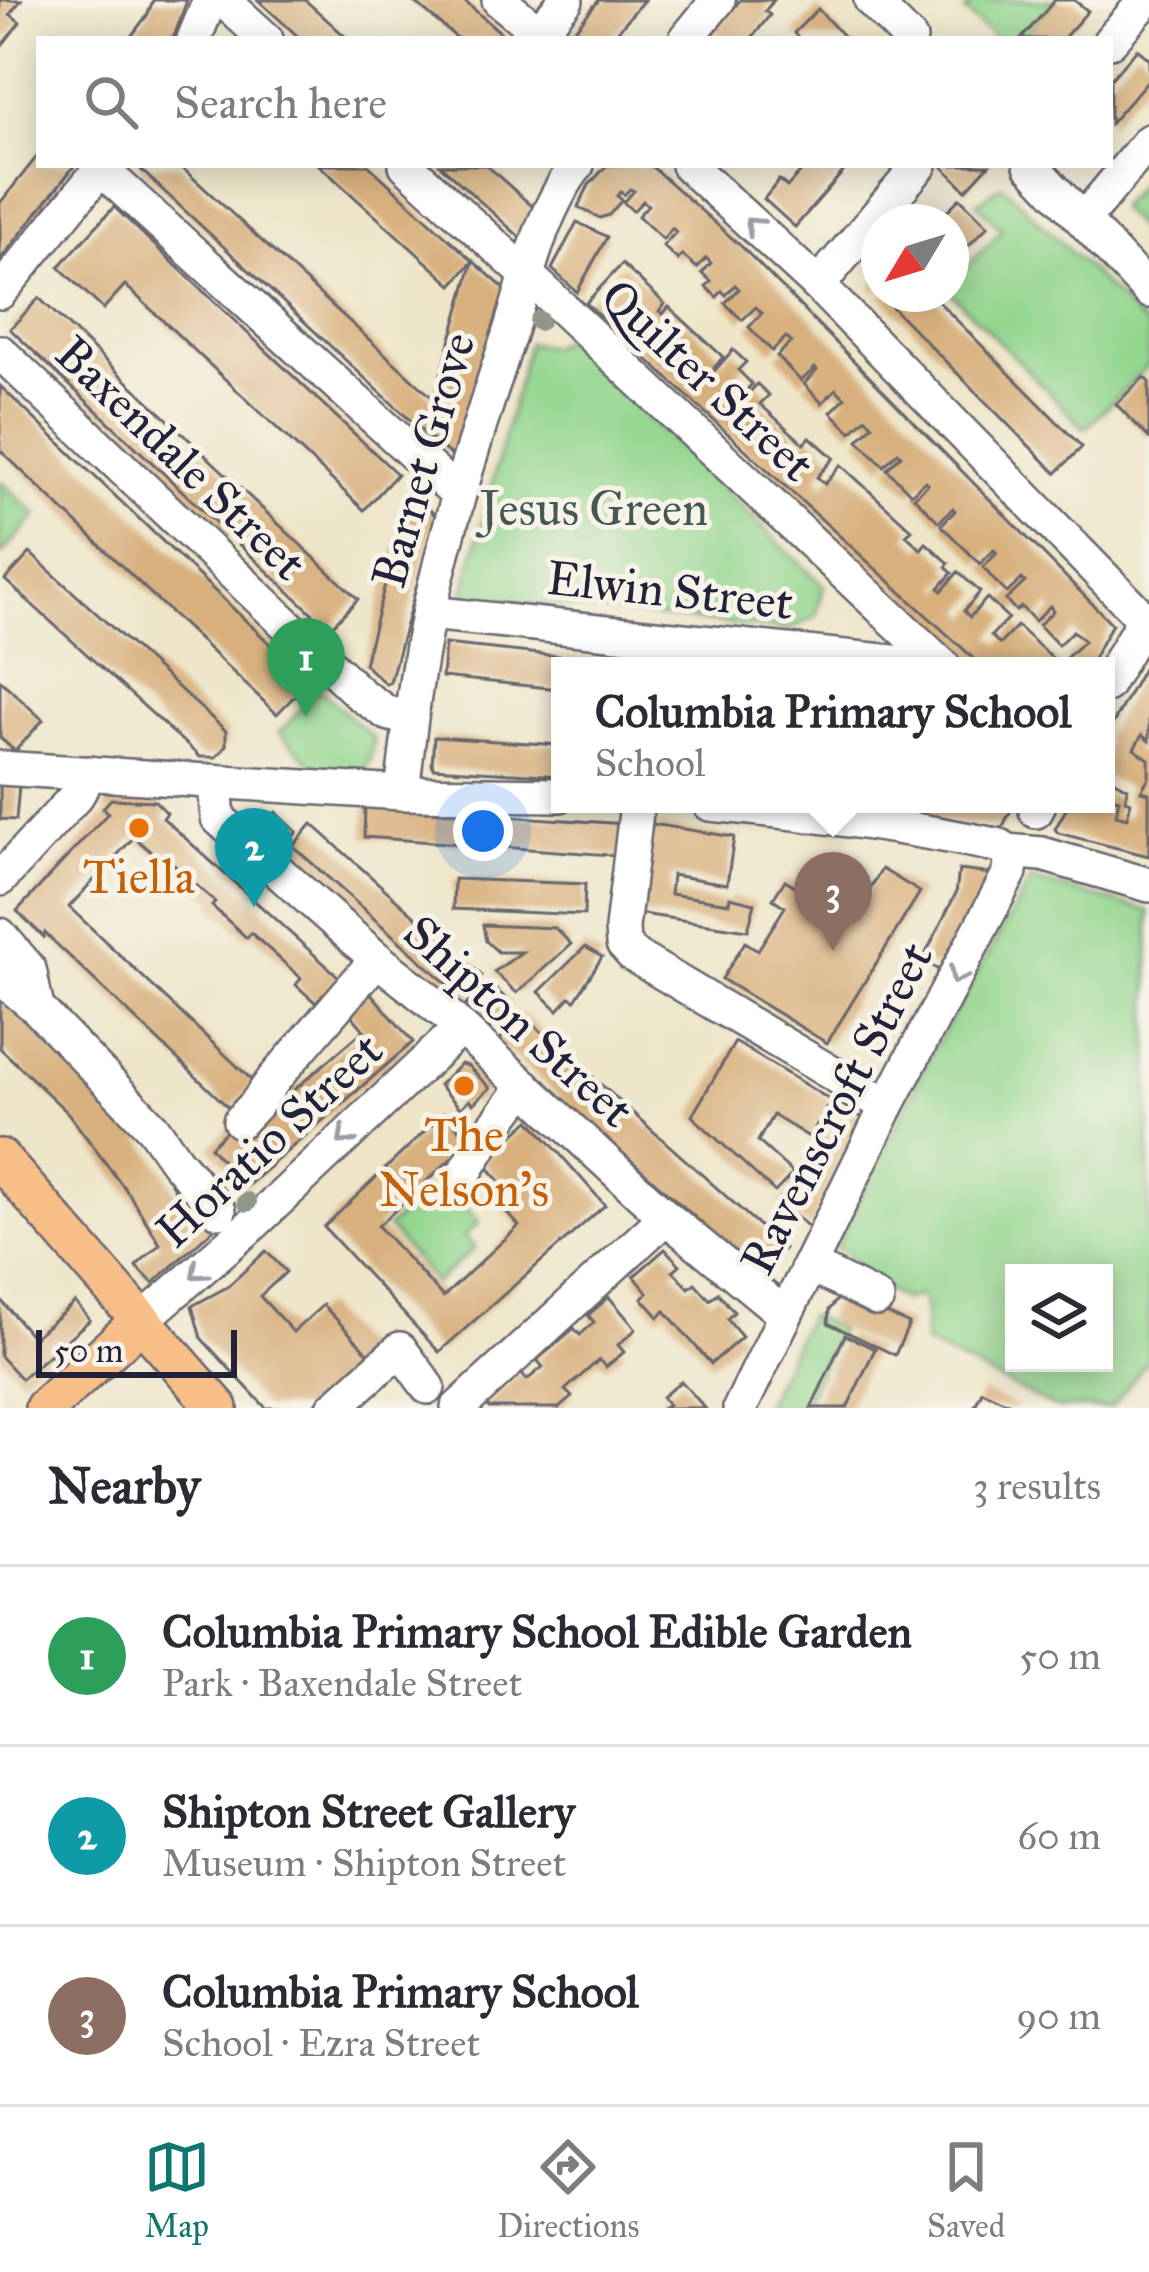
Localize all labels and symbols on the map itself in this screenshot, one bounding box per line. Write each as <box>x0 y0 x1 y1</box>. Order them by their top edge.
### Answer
north arrow <box>861 204 969 312</box>
one-way arrow <box>745 218 766 239</box>
street label: Quilter Street <box>589 266 827 494</box>
street label: Baxendale Street <box>43 324 319 592</box>
street label: Barnet Grove <box>358 326 488 594</box>
park label: Jesus Green <box>475 479 708 538</box>
street label: Elwin Street <box>544 548 796 632</box>
pin: 1 <box>267 618 345 717</box>
your location <box>453 801 513 861</box>
pin: 2 <box>215 808 293 907</box>
marker: Tiella <box>126 815 152 841</box>
place label: Tiella <box>83 847 196 906</box>
pin: 3 <box>794 852 872 951</box>
street label: Shipton Street <box>392 903 646 1139</box>
street label: Ravenscroft Street <box>727 932 945 1284</box>
one-way arrow <box>948 964 971 985</box>
street label: Horatio Street <box>144 1020 394 1260</box>
marker: The Nelson's <box>451 1073 477 1099</box>
place label: The Nelson's <box>379 1105 549 1219</box>
one-way arrow <box>338 1123 359 1145</box>
one-way arrow <box>190 1258 212 1279</box>
scale bar <box>36 1324 237 1377</box>

